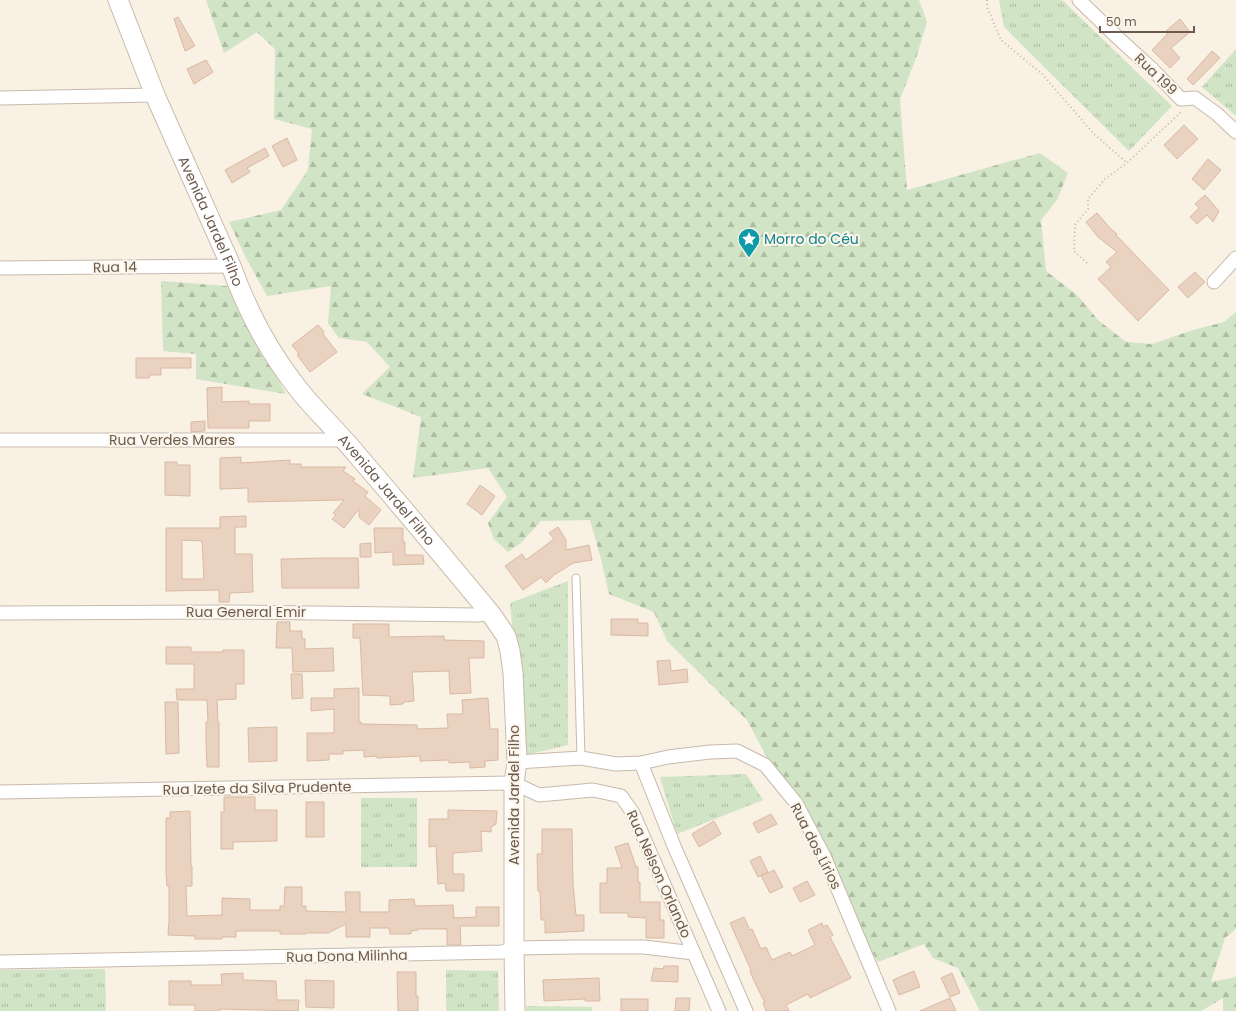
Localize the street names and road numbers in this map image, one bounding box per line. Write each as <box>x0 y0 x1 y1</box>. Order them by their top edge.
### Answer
street label: Rua 199 <box>1130 48 1182 100</box>
street label: Avenida Jardel Filho <box>173 153 248 290</box>
street label: Rua 14 <box>93 257 137 277</box>
street label: Rua Verdes Mares <box>109 430 235 450</box>
street label: Avenida Jardel Filho <box>334 430 440 550</box>
street label: Rua General Emir <box>186 602 306 622</box>
street label: Avenida Jardel Filho <box>504 725 524 865</box>
street label: Rua Izete da Silva Prudente <box>162 776 352 800</box>
street label: Rua dos Lírios <box>786 799 846 893</box>
street label: Rua Nelson Orlando <box>622 807 696 941</box>
street label: Rua Dona Milinha <box>286 945 408 967</box>

